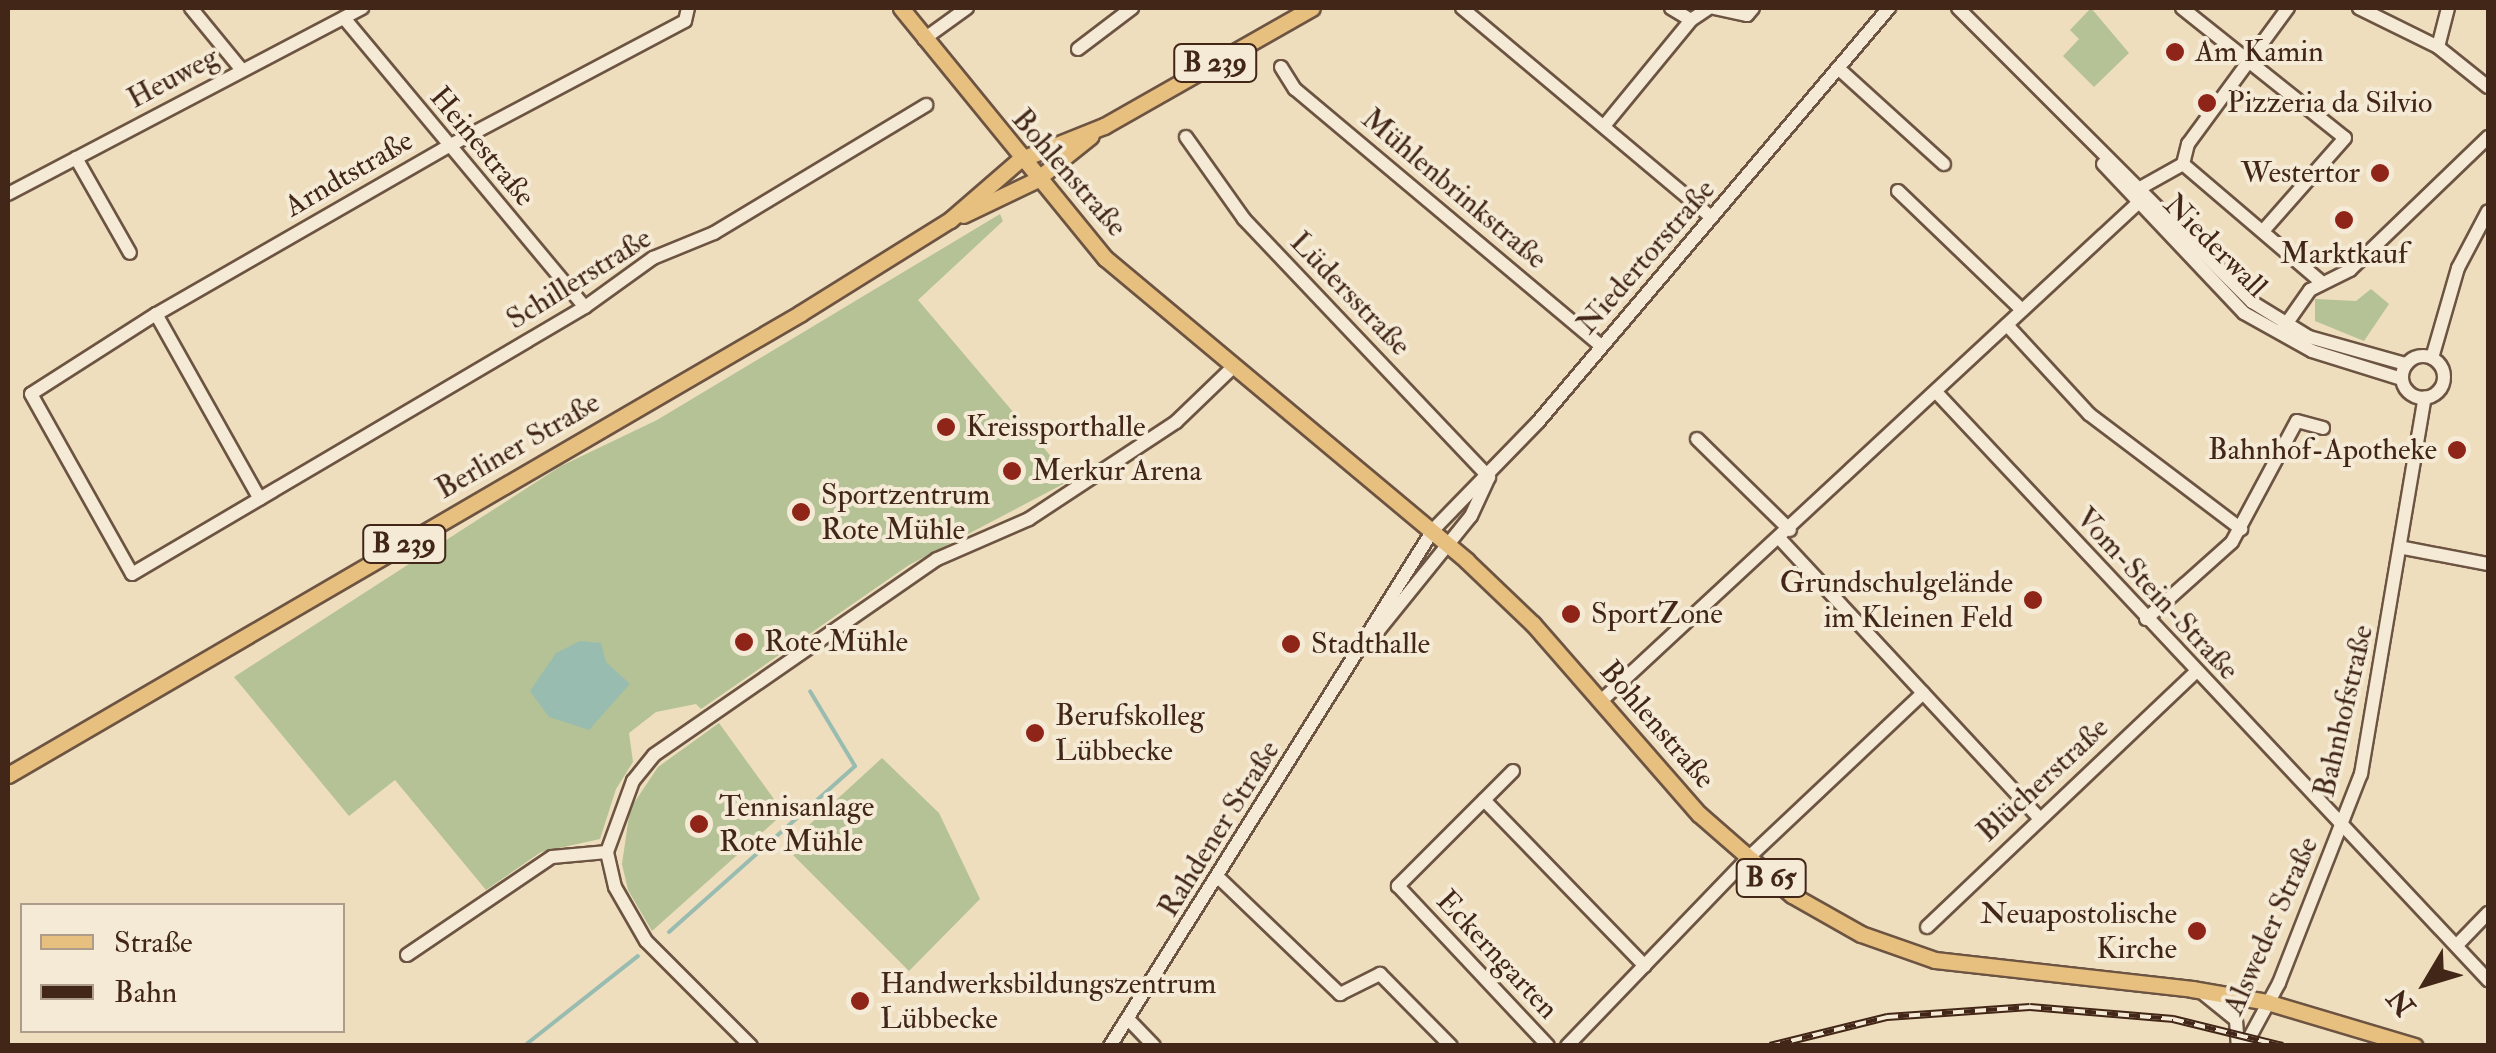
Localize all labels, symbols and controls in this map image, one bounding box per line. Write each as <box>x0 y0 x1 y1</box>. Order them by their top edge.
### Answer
place label: Am Kamin <box>2195 34 2324 70</box>
street label: Heuweg <box>121 39 225 117</box>
road number: B 239 <box>1172 40 1258 86</box>
marker: Am Kamin <box>2164 41 2186 63</box>
street label: Heinestraße <box>422 80 542 214</box>
place label: Pizzeria da Silvio <box>2227 85 2433 121</box>
marker: Pizzeria da Silvio <box>2196 92 2218 114</box>
street label: Mühlenbrinkstraße <box>1354 101 1554 277</box>
street label: Bohlenstraße <box>1004 102 1134 244</box>
street label: Arndtstraße <box>278 123 420 225</box>
place label: Westertor <box>2241 155 2360 191</box>
marker: Westertor <box>2369 162 2391 184</box>
street label: Niedertorstraße <box>1569 172 1723 342</box>
street label: Niederwall <box>2156 187 2274 305</box>
marker: Marktkauf <box>2333 209 2355 231</box>
street label: Schillerstraße <box>500 220 658 338</box>
street label: Lüdersstraße <box>1282 225 1418 363</box>
place label: Marktkauf <box>2280 236 2408 272</box>
street label: Berliner Straße <box>430 385 606 507</box>
place label: Kreissporthalle <box>966 409 1146 445</box>
marker: Kreissporthalle <box>935 416 957 438</box>
place label: Bahnhof-Apotheke <box>2208 432 2437 468</box>
marker: Bahnhof-Apotheke <box>2446 439 2468 461</box>
place label: Merkur Arena <box>1032 453 1202 489</box>
marker: Merkur Arena <box>1001 460 1023 482</box>
place label: Sportzentrum Rote Mühle <box>821 477 990 548</box>
street label: Vom-Stein-Straße <box>2068 500 2246 688</box>
marker: Sportzentrum Rote Mühle <box>790 501 812 523</box>
road number: B 239 <box>362 521 446 567</box>
place label: Grundschulgelände im Kleinen Feld <box>1780 565 2013 636</box>
marker: Grundschulgelände im Kleinen Feld <box>2022 589 2044 611</box>
place label: SportZone <box>1591 596 1723 632</box>
marker: SportZone <box>1560 603 1582 625</box>
street label: Bahnhofstraße <box>2307 622 2381 800</box>
place label: Rote Mühle <box>764 624 908 660</box>
place label: Stadthalle <box>1311 626 1430 662</box>
marker: Rote Mühle <box>733 631 755 653</box>
marker: Stadthalle <box>1280 633 1302 655</box>
street label: Bohlenstraße <box>1592 654 1722 796</box>
place label: Berufskolleg Lübbecke <box>1055 698 1205 768</box>
street label: Blücherstraße <box>1970 710 2116 850</box>
marker: Berufskolleg Lübbecke <box>1024 722 1046 744</box>
street label: Rahdener Straße <box>1150 734 1288 924</box>
place label: Tennisanlage Rote Mühle <box>719 789 874 860</box>
marker: Tennisanlage Rote Mühle <box>688 813 710 835</box>
street label: Alsweder Straße <box>2216 831 2326 1021</box>
road number: B 65 <box>1734 855 1808 901</box>
street label: Eckerngarten <box>1428 883 1566 1027</box>
place label: Neuapostolische Kirche <box>1980 896 2177 966</box>
legend <box>20 903 345 1033</box>
marker: Neuapostolische Kirche <box>2186 920 2208 942</box>
text: Straße <box>114 924 193 961</box>
north arrow <box>2376 933 2476 1033</box>
place label: Handwerksbildungszentrum Lübbecke <box>880 966 1216 1036</box>
text: Bahn <box>114 974 177 1011</box>
text: N <box>2380 981 2423 1022</box>
marker: Handwerksbildungszentrum Lübbecke <box>849 990 871 1012</box>

